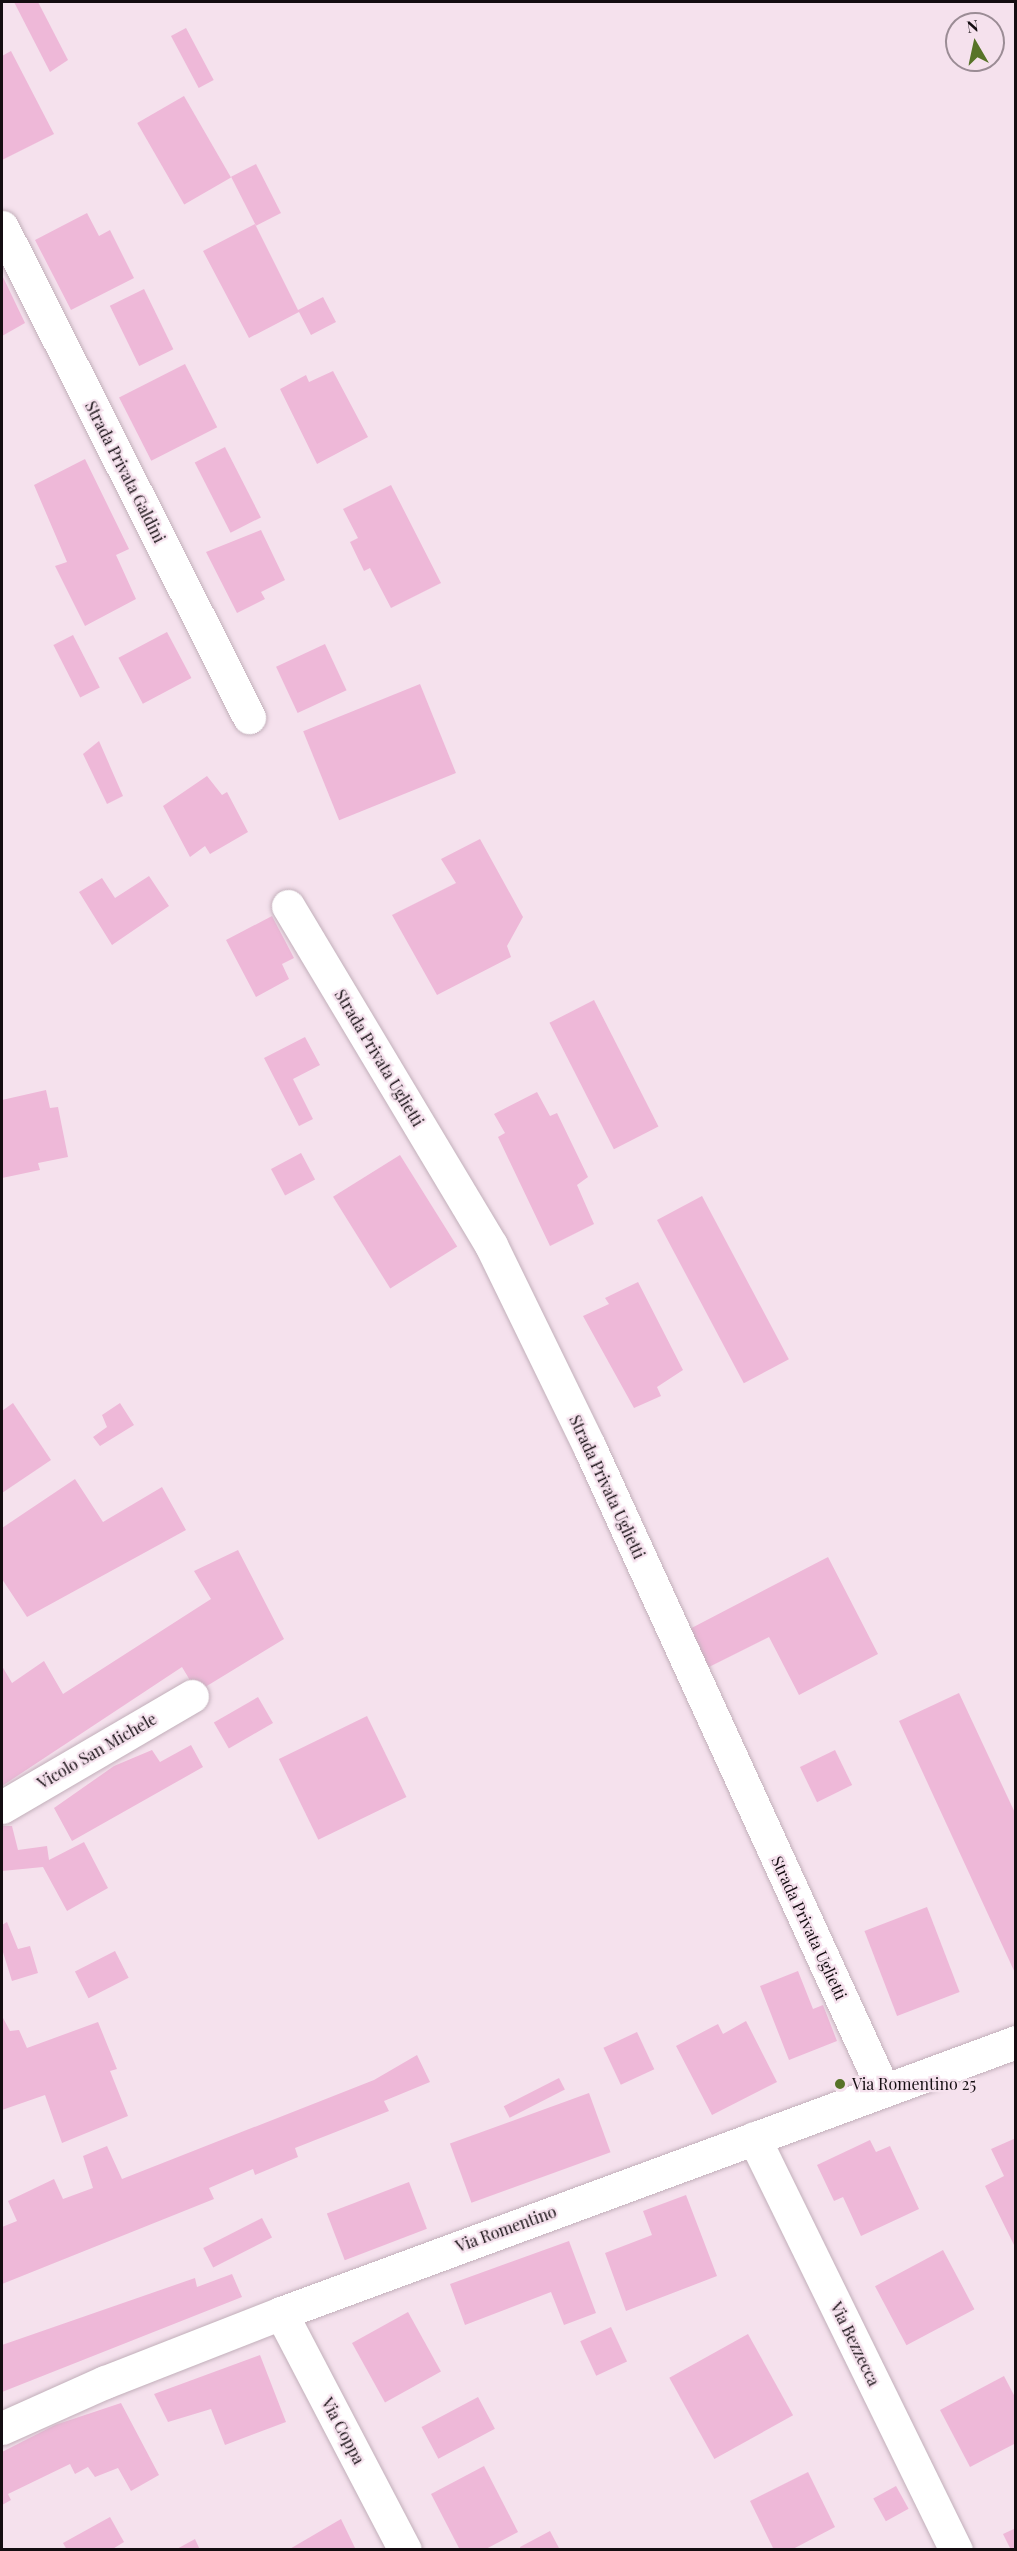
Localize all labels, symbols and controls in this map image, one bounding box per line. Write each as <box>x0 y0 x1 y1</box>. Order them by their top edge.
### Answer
north arrow <box>945 12 1005 72</box>
text: N <box>965 14 980 37</box>
street label: Strada Privata Galdini <box>81 398 169 546</box>
street label: Strada Privata Uglietti <box>330 986 428 1130</box>
street label: Strada Privata Uglietti <box>565 1412 649 1562</box>
street label: Vicolo San Michele <box>34 1709 160 1793</box>
street label: Strada Privata Uglietti <box>767 1853 851 2003</box>
place label: Via Romentino 25 <box>852 2074 976 2094</box>
marker: Via Romentino 25 <box>833 2077 847 2091</box>
street label: Via Romentino <box>453 2202 559 2256</box>
street label: Via Bezzecca <box>826 2299 884 2389</box>
street label: Via Coppa <box>317 2394 369 2468</box>

